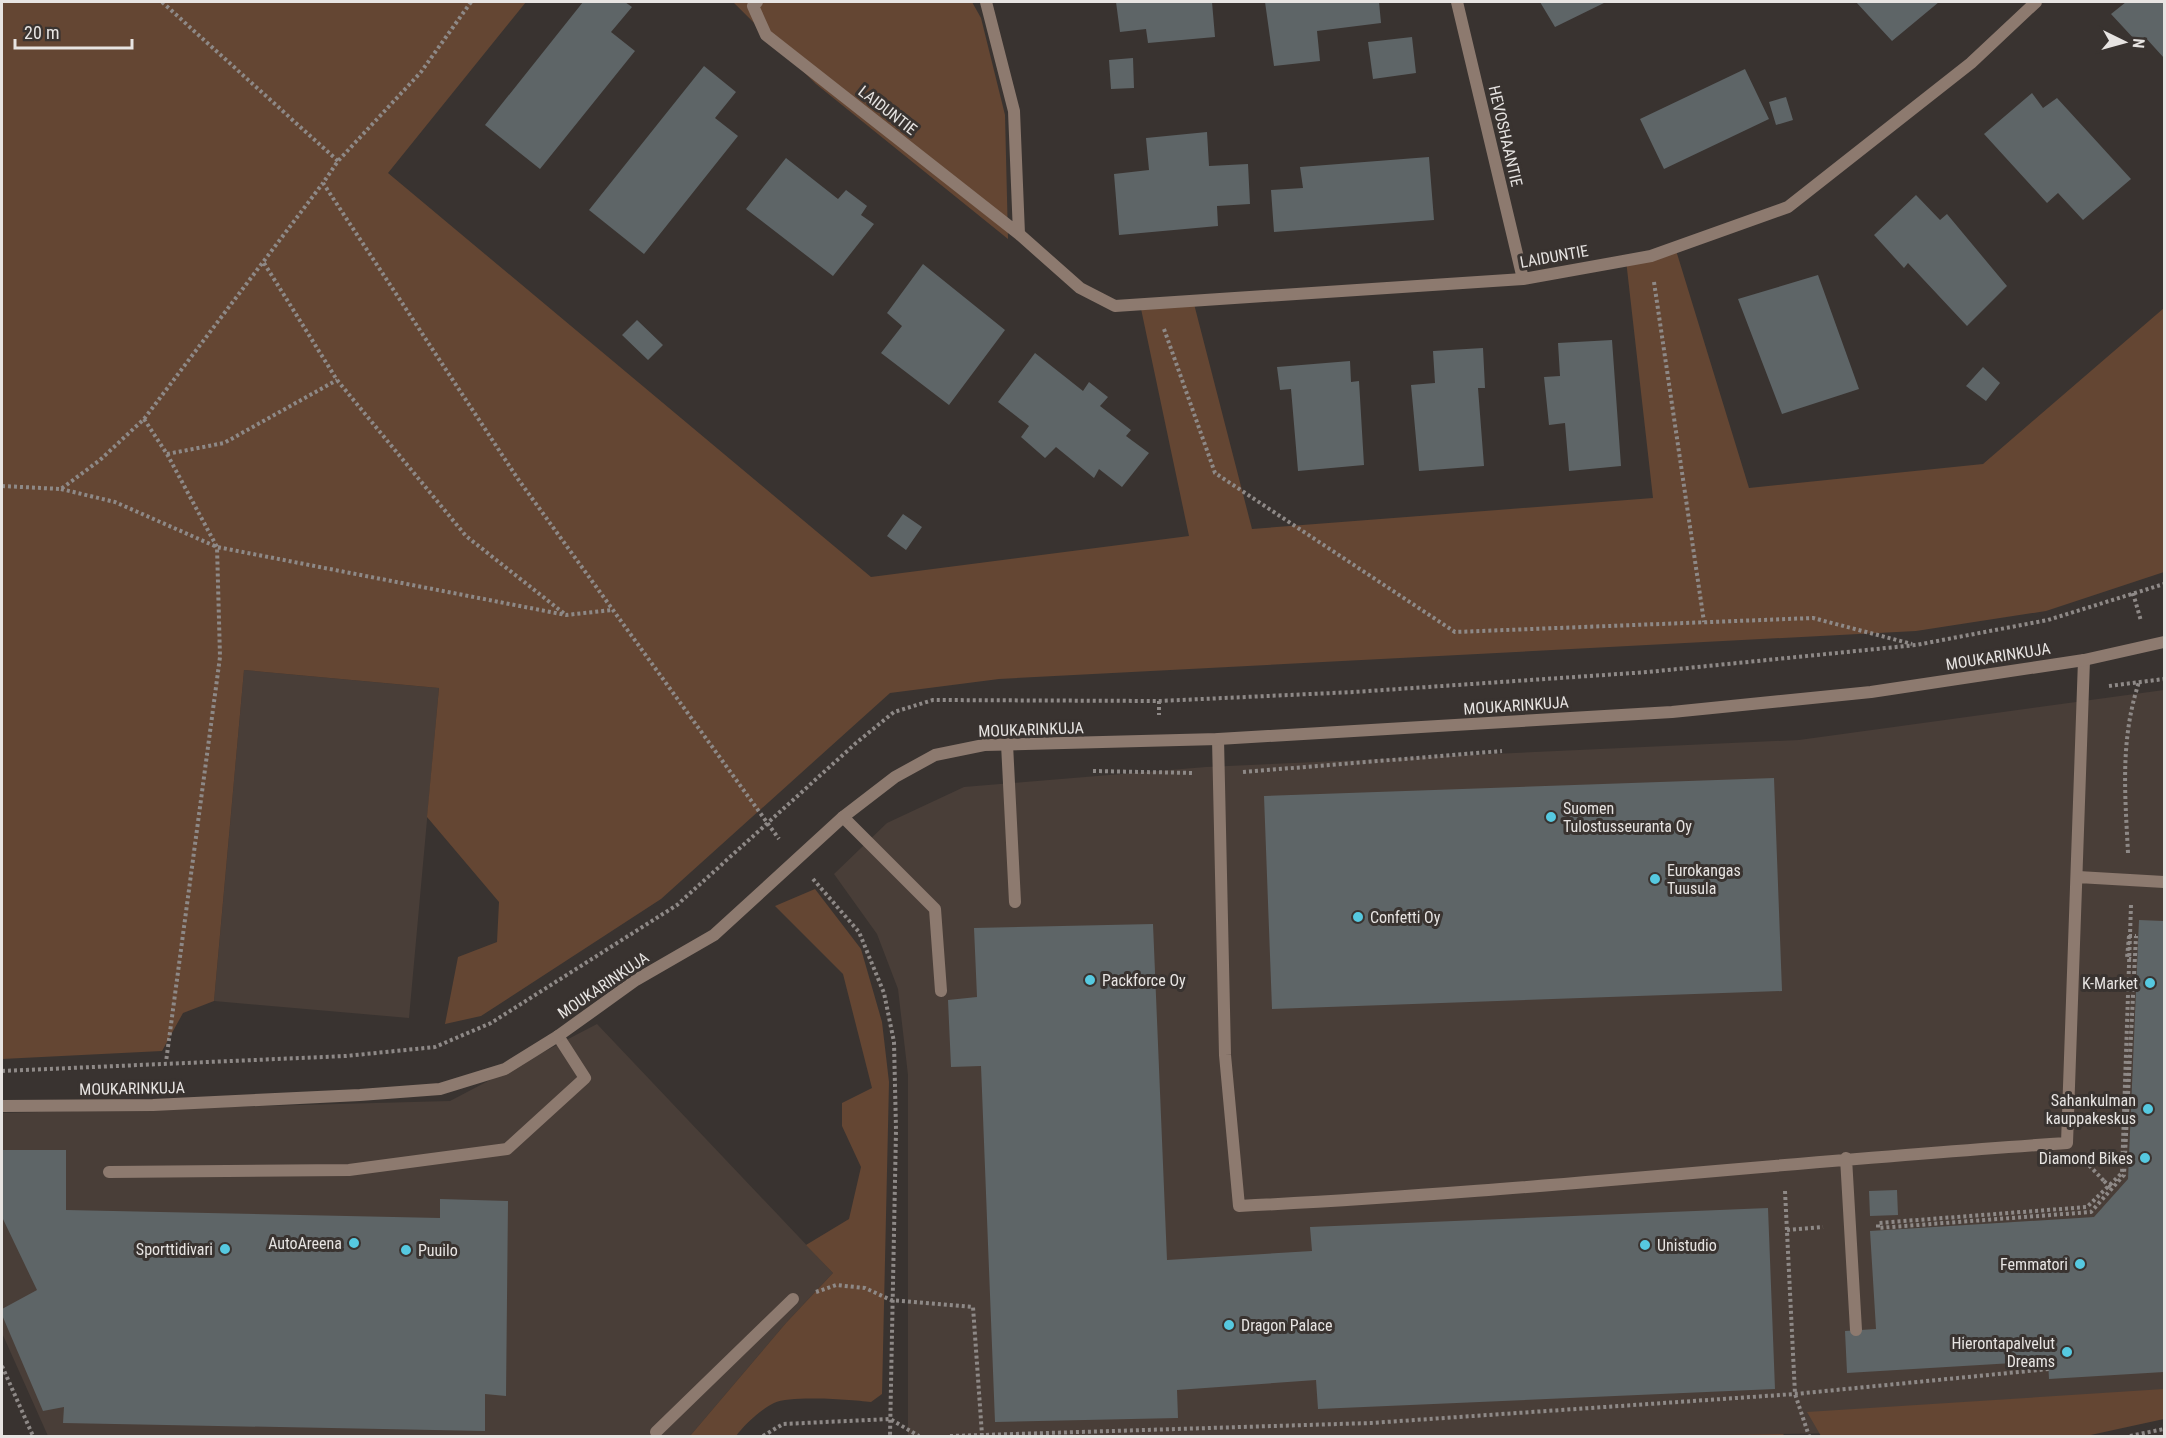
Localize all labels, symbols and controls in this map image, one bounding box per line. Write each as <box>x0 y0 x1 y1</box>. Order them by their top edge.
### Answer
scale bar <box>15 12 132 50</box>
north arrow <box>2094 12 2154 72</box>
text: 20 m <box>24 22 59 43</box>
text: N <box>2129 38 2148 49</box>
street label: LAIDUNTIE <box>855 82 921 139</box>
street label: HEVOSHAANTIE <box>1485 84 1526 189</box>
street label: LAIDUNTIE <box>1518 241 1590 272</box>
street label: MOUKARINKUJA <box>1944 639 2052 674</box>
street label: MOUKARINKUJA <box>1463 692 1569 719</box>
street label: MOUKARINKUJA <box>978 718 1084 741</box>
place label: Suomen Tulostusseuranta Oy <box>1563 799 1692 836</box>
marker: Suomen Tulostusseuranta Oy <box>1544 810 1558 824</box>
place label: Eurokangas Tuusula <box>1667 861 1741 898</box>
marker: Eurokangas Tuusula <box>1648 872 1662 886</box>
place label: Confetti Oy <box>1370 908 1441 927</box>
marker: Confetti Oy <box>1351 910 1365 924</box>
street label: MOUKARINKUJA <box>554 948 652 1023</box>
place label: Packforce Oy <box>1102 971 1186 990</box>
marker: Packforce Oy <box>1083 973 1097 987</box>
place label: K-Market <box>2082 974 2138 993</box>
marker: K-Market <box>2143 976 2157 990</box>
street label: MOUKARINKUJA <box>79 1078 185 1099</box>
place label: Sahankulman kauppakeskus <box>2046 1091 2136 1128</box>
marker: Sahankulman kauppakeskus <box>2141 1102 2155 1116</box>
place label: Diamond Bikes <box>2039 1149 2133 1168</box>
marker: Diamond Bikes <box>2138 1151 2152 1165</box>
place label: AutoAreena <box>268 1234 342 1253</box>
marker: AutoAreena <box>347 1236 361 1250</box>
place label: Unistudio <box>1657 1236 1717 1255</box>
marker: Unistudio <box>1638 1238 1652 1252</box>
place label: Sporttidivari <box>136 1240 213 1259</box>
place label: Puuilo <box>418 1241 458 1260</box>
marker: Sporttidivari <box>218 1242 232 1256</box>
marker: Puuilo <box>399 1243 413 1257</box>
place label: Femmatori <box>2000 1255 2068 1274</box>
marker: Femmatori <box>2073 1257 2087 1271</box>
place label: Dragon Palace <box>1241 1316 1332 1335</box>
marker: Dragon Palace <box>1222 1318 1236 1332</box>
place label: Hierontapalvelut Dreams <box>1951 1334 2055 1371</box>
marker: Hierontapalvelut Dreams <box>2060 1345 2074 1359</box>

